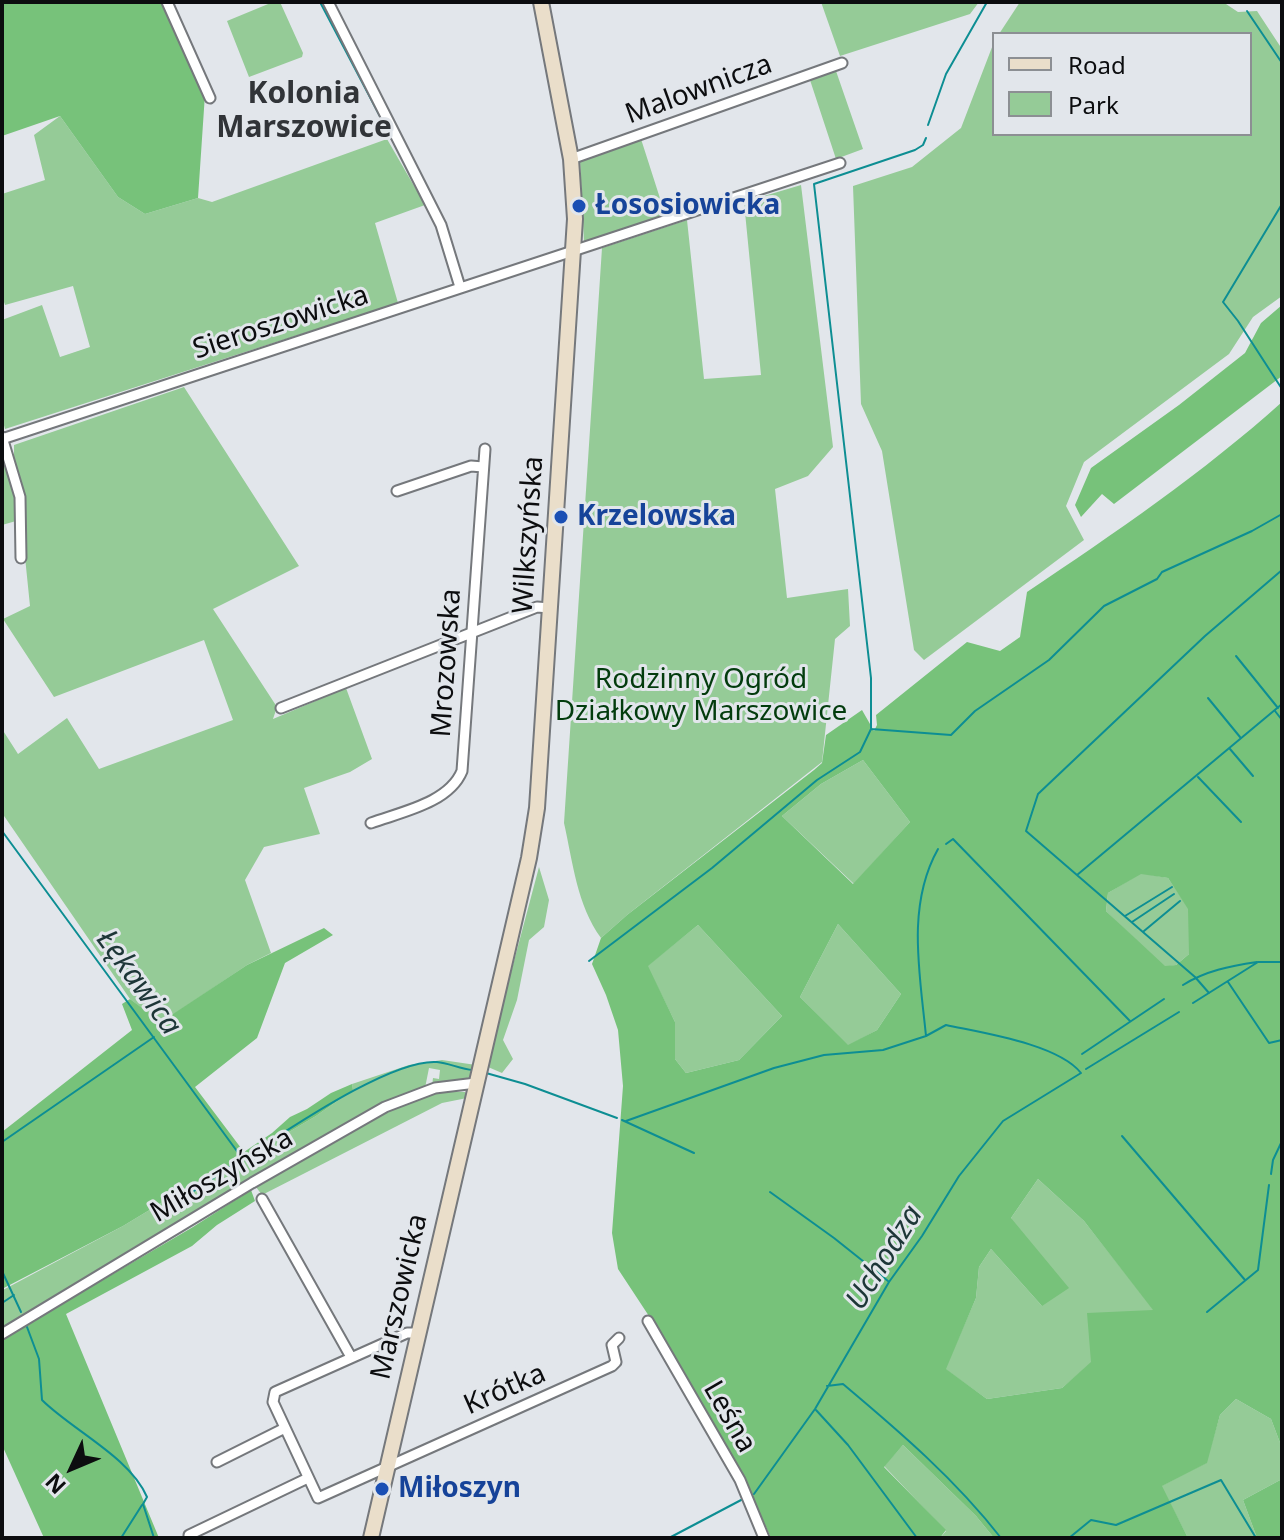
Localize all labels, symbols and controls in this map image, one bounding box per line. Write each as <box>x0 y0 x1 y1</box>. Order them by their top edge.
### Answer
legend <box>992 32 1252 136</box>
street label: Malownicza <box>621 48 777 132</box>
text: Road <box>1068 48 1126 81</box>
district label: Kolonia Marszowice <box>216 76 392 146</box>
text: Park <box>1068 88 1119 121</box>
place label: Łososiowicka <box>595 189 780 223</box>
marker: Łososiowicka <box>570 197 588 215</box>
street label: Sieroszowicka <box>189 279 373 367</box>
street label: Wilkszyńska <box>507 455 551 615</box>
place label: Krzelowska <box>577 500 736 534</box>
marker: Krzelowska <box>552 508 570 526</box>
street label: Mrozowska <box>425 588 469 738</box>
park label: Rodzinny Ogród Działkowy Marszowice <box>555 663 847 729</box>
water label: Łękawica <box>88 923 188 1043</box>
street label: Miłoszyńska <box>145 1122 299 1230</box>
water label: Uchodza <box>839 1199 931 1317</box>
street label: Marszowicka <box>365 1211 435 1383</box>
street label: Krótka <box>459 1357 551 1423</box>
street label: Leśna <box>695 1375 763 1459</box>
north arrow <box>32 1428 112 1508</box>
text: N <box>38 1468 72 1502</box>
place label: Miłoszyn <box>398 1472 521 1506</box>
marker: Miłoszyn <box>373 1480 391 1498</box>

